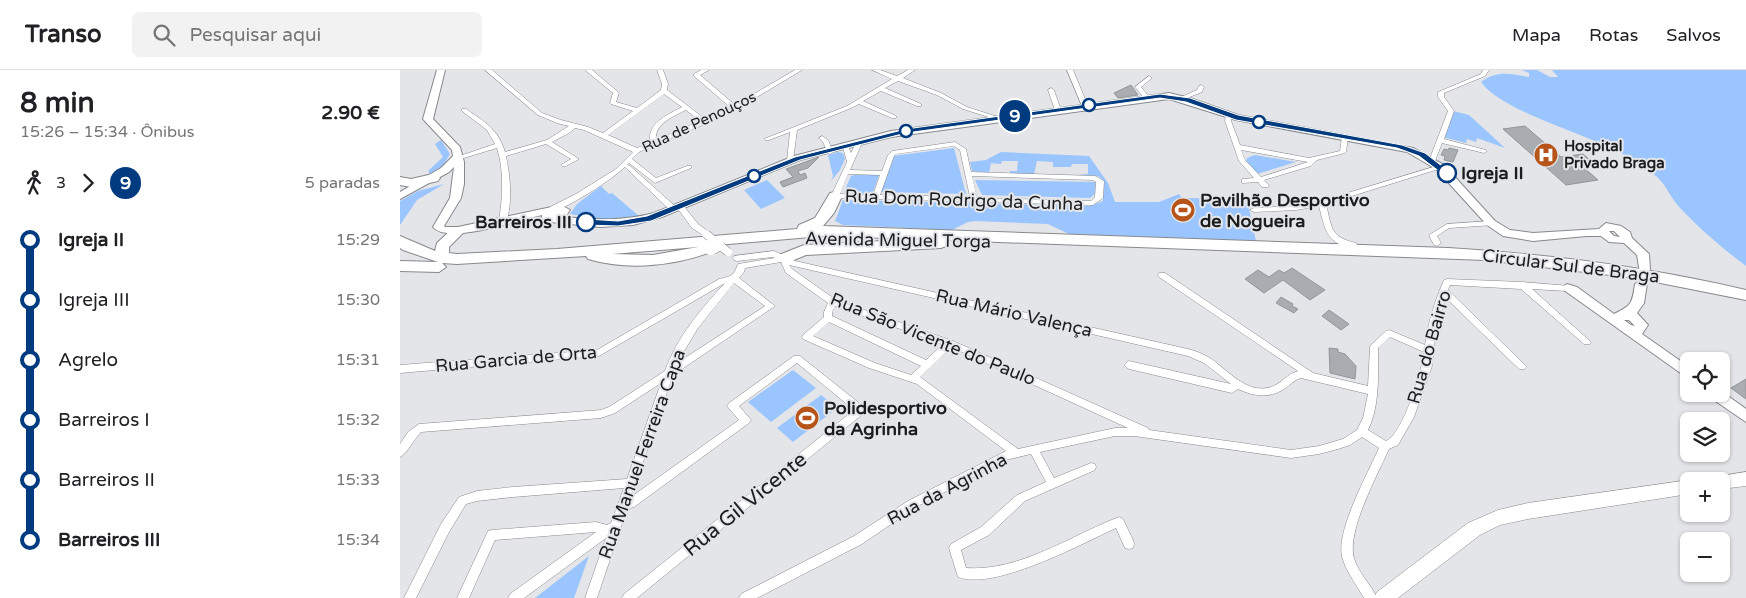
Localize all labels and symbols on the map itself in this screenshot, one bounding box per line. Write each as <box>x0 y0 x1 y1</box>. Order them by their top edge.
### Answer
street label: Rua de Penouços <box>639 88 759 156</box>
unlabelled marker <box>1082 98 1096 112</box>
line badge: 9 <box>999 100 1031 132</box>
unlabelled marker <box>1252 115 1266 129</box>
unlabelled marker <box>899 124 913 138</box>
place label: Hospital Privado Braga <box>1564 137 1665 173</box>
hospital icon: Hospital Privado Braga <box>1533 142 1559 168</box>
place label: Igreja II <box>1461 162 1524 184</box>
marker: Igreja II <box>1437 163 1457 183</box>
unlabelled marker <box>747 169 761 183</box>
street label: Rua Dom Rodrigo da Cunha <box>844 185 1084 215</box>
place label: Pavilhão Desportivo de Nogueira <box>1200 189 1370 232</box>
sports icon: Pavilhão Desportivo de Nogueira <box>1170 197 1196 223</box>
place label: Barreiros III <box>475 211 572 233</box>
marker: Barreiros III <box>576 212 596 232</box>
street label: Avenida Miguel Torga <box>805 227 991 253</box>
street label: Circular Sul de Braga <box>1481 244 1661 288</box>
street label: Rua Mário Valença <box>934 284 1094 342</box>
street label: Rua São Vicente do Paulo <box>827 288 1039 390</box>
street label: Rua do Bairro <box>1402 288 1456 406</box>
street label: Rua Garcia de Orta <box>434 341 598 377</box>
street label: Rua Manuel Ferreira Capa <box>594 346 690 562</box>
place label: Polidesportivo da Agrinha <box>824 397 947 440</box>
sports icon: Polidesportivo da Agrinha <box>794 405 820 431</box>
street label: Rua Gil Vicente <box>678 447 812 562</box>
street label: Rua da Agrinha <box>883 448 1011 530</box>

